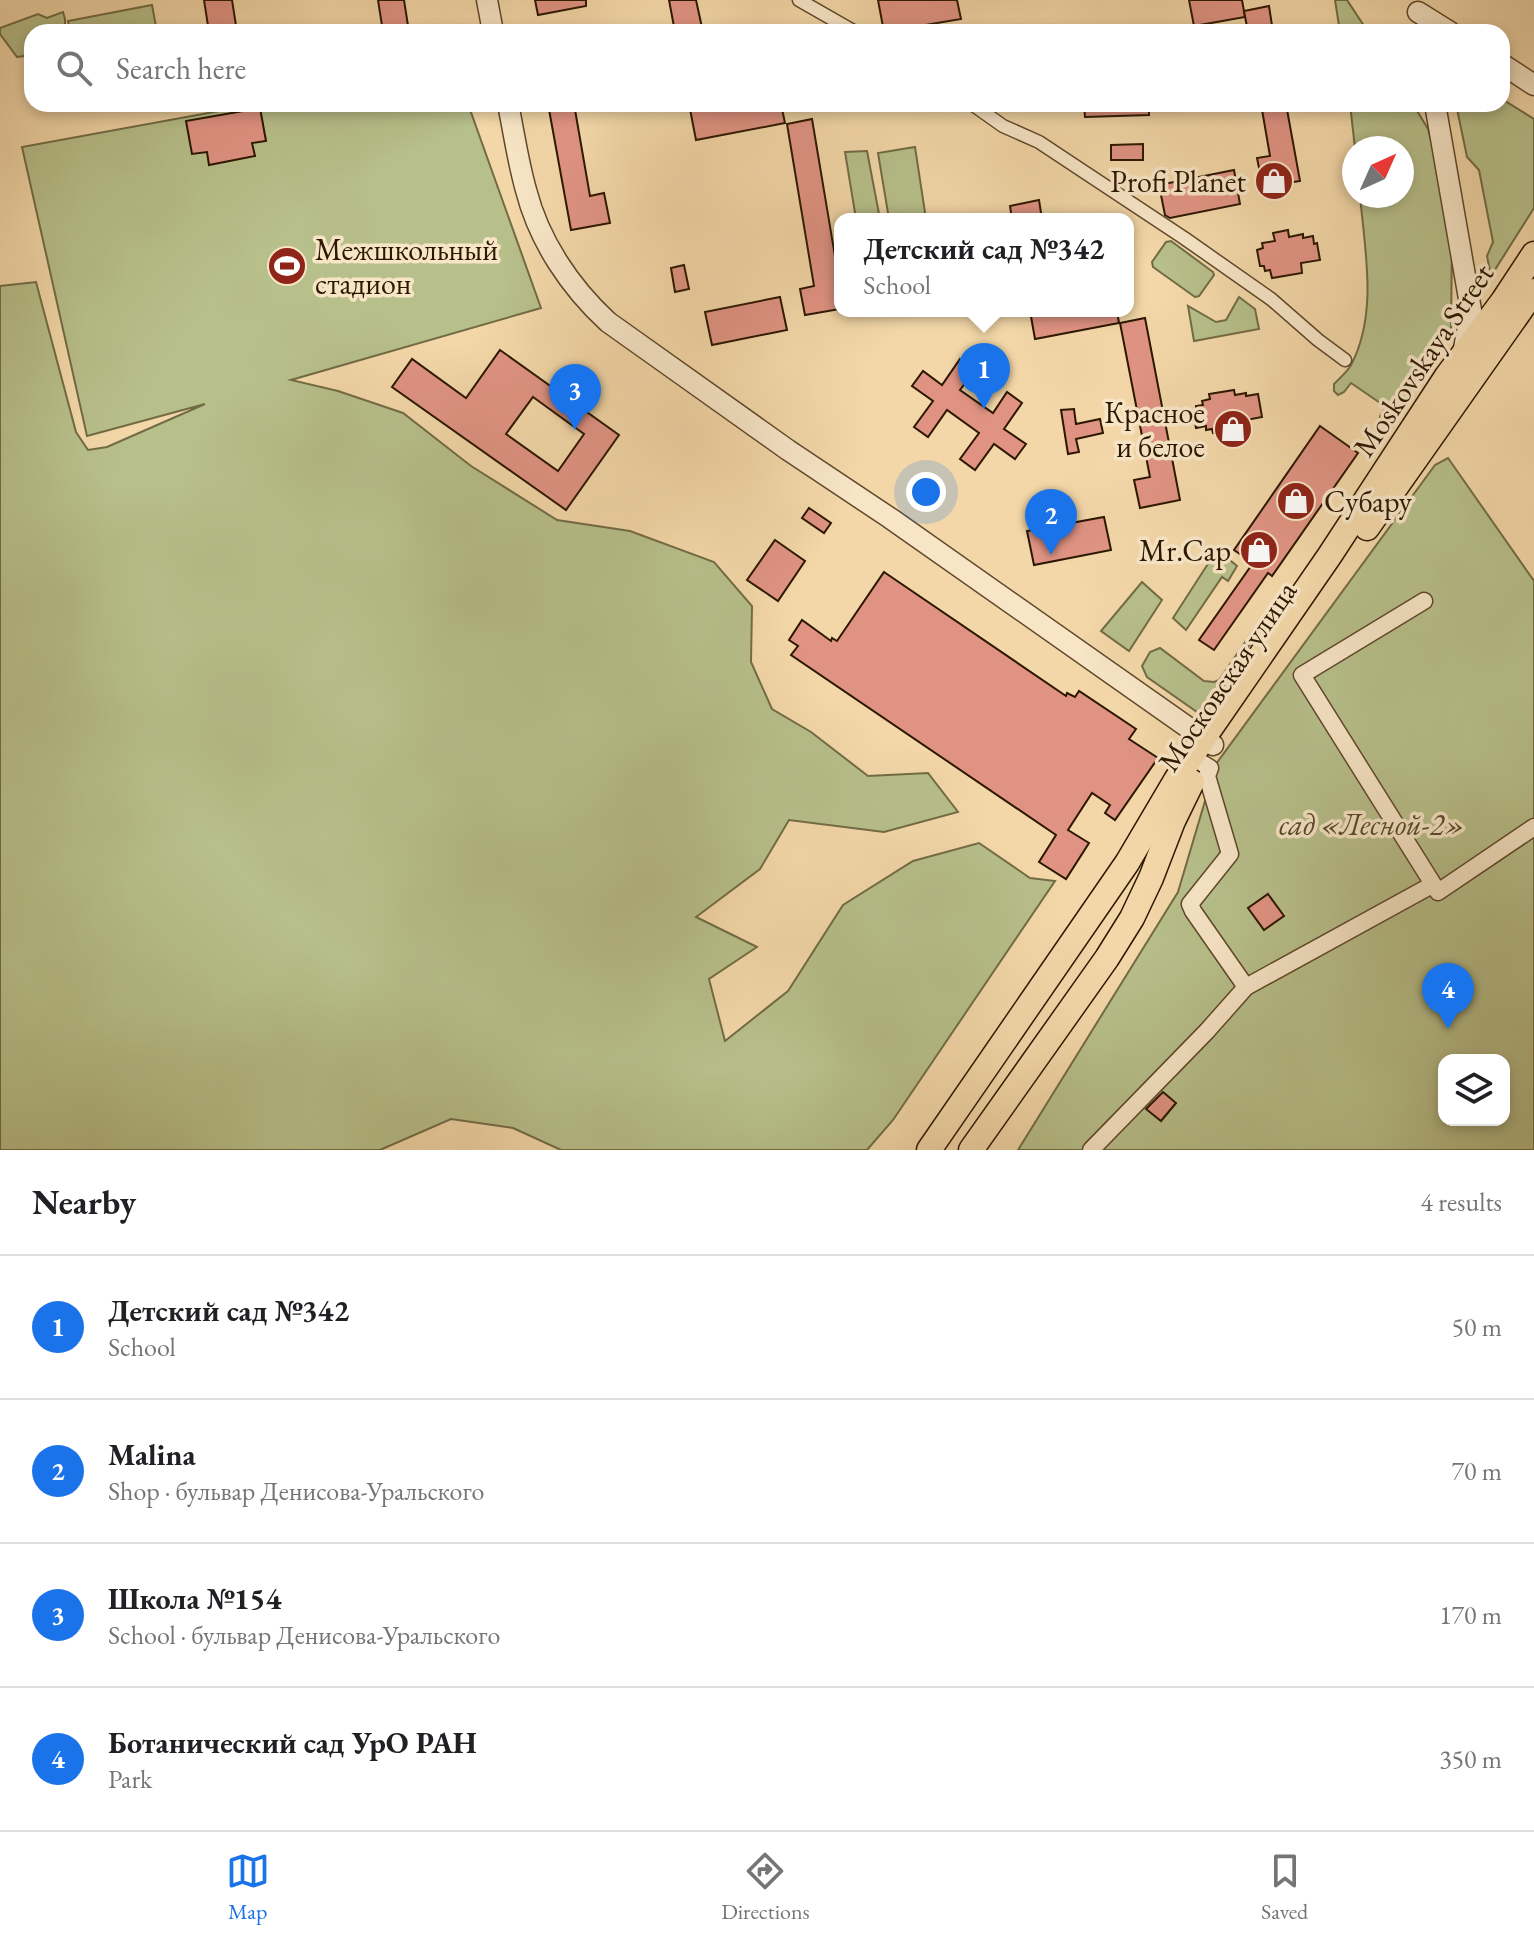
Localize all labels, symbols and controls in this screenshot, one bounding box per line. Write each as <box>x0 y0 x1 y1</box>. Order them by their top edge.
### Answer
search box <box>24 24 1510 112</box>
icon: search <box>52 46 96 90</box>
text: Search here <box>116 49 246 88</box>
north arrow <box>1342 136 1414 208</box>
shop icon: Profi Planet <box>1253 160 1295 202</box>
place label: Profi Planet <box>1110 162 1247 201</box>
popup <box>834 213 1134 317</box>
text: Детский сад №342 <box>863 229 1105 268</box>
place label: Межшкольный стадион <box>315 230 498 303</box>
sports icon: Межшкольный стадион <box>266 245 308 287</box>
street label: Moskovskaya Street <box>1344 256 1502 464</box>
text: School <box>863 268 931 302</box>
pin: 1 <box>958 343 1010 409</box>
pin: 3 <box>549 364 601 430</box>
place label: Красное и белое <box>1104 393 1205 466</box>
shop icon: Красное и белое <box>1212 408 1254 450</box>
your location <box>906 472 946 512</box>
shop icon: Субару <box>1275 480 1317 522</box>
place label: Субару <box>1324 482 1413 521</box>
pin: 2 <box>1025 489 1077 555</box>
shop icon: Mr.Cap <box>1238 529 1280 571</box>
place label: Mr.Cap <box>1139 531 1231 570</box>
street label: Московская улица <box>1149 573 1305 779</box>
park label: сад «Лесной-2» <box>1279 805 1465 844</box>
pin: 4 <box>1422 963 1474 1029</box>
map controls <box>1438 1054 1510 1126</box>
button: layers <box>1438 1054 1510 1126</box>
text: Nearby <box>32 1180 136 1224</box>
text: 4 results <box>1421 1185 1502 1219</box>
text: Детский сад №342 <box>108 1291 349 1330</box>
text: 1 <box>51 1310 65 1344</box>
text: 50 m <box>1452 1310 1502 1344</box>
text: School <box>108 1330 176 1364</box>
text: Malina <box>108 1435 196 1474</box>
text: 2 <box>51 1454 65 1488</box>
text: 70 m <box>1452 1454 1502 1488</box>
text: Shop · бульвар Денисова-Уральского <box>108 1474 484 1508</box>
text: Школа №154 <box>108 1579 281 1618</box>
text: 3 <box>51 1598 65 1632</box>
text: 170 m <box>1439 1598 1502 1632</box>
text: School · бульвар Денисова-Уральского <box>108 1618 500 1652</box>
text: Ботанический сад УрО РАН <box>108 1723 477 1762</box>
text: 4 <box>51 1742 65 1776</box>
text: 350 m <box>1439 1742 1502 1776</box>
text: Park <box>108 1762 152 1796</box>
tab: Map <box>226 1849 270 1926</box>
tab: Directions <box>721 1849 810 1926</box>
tab: Saved <box>1261 1849 1308 1926</box>

